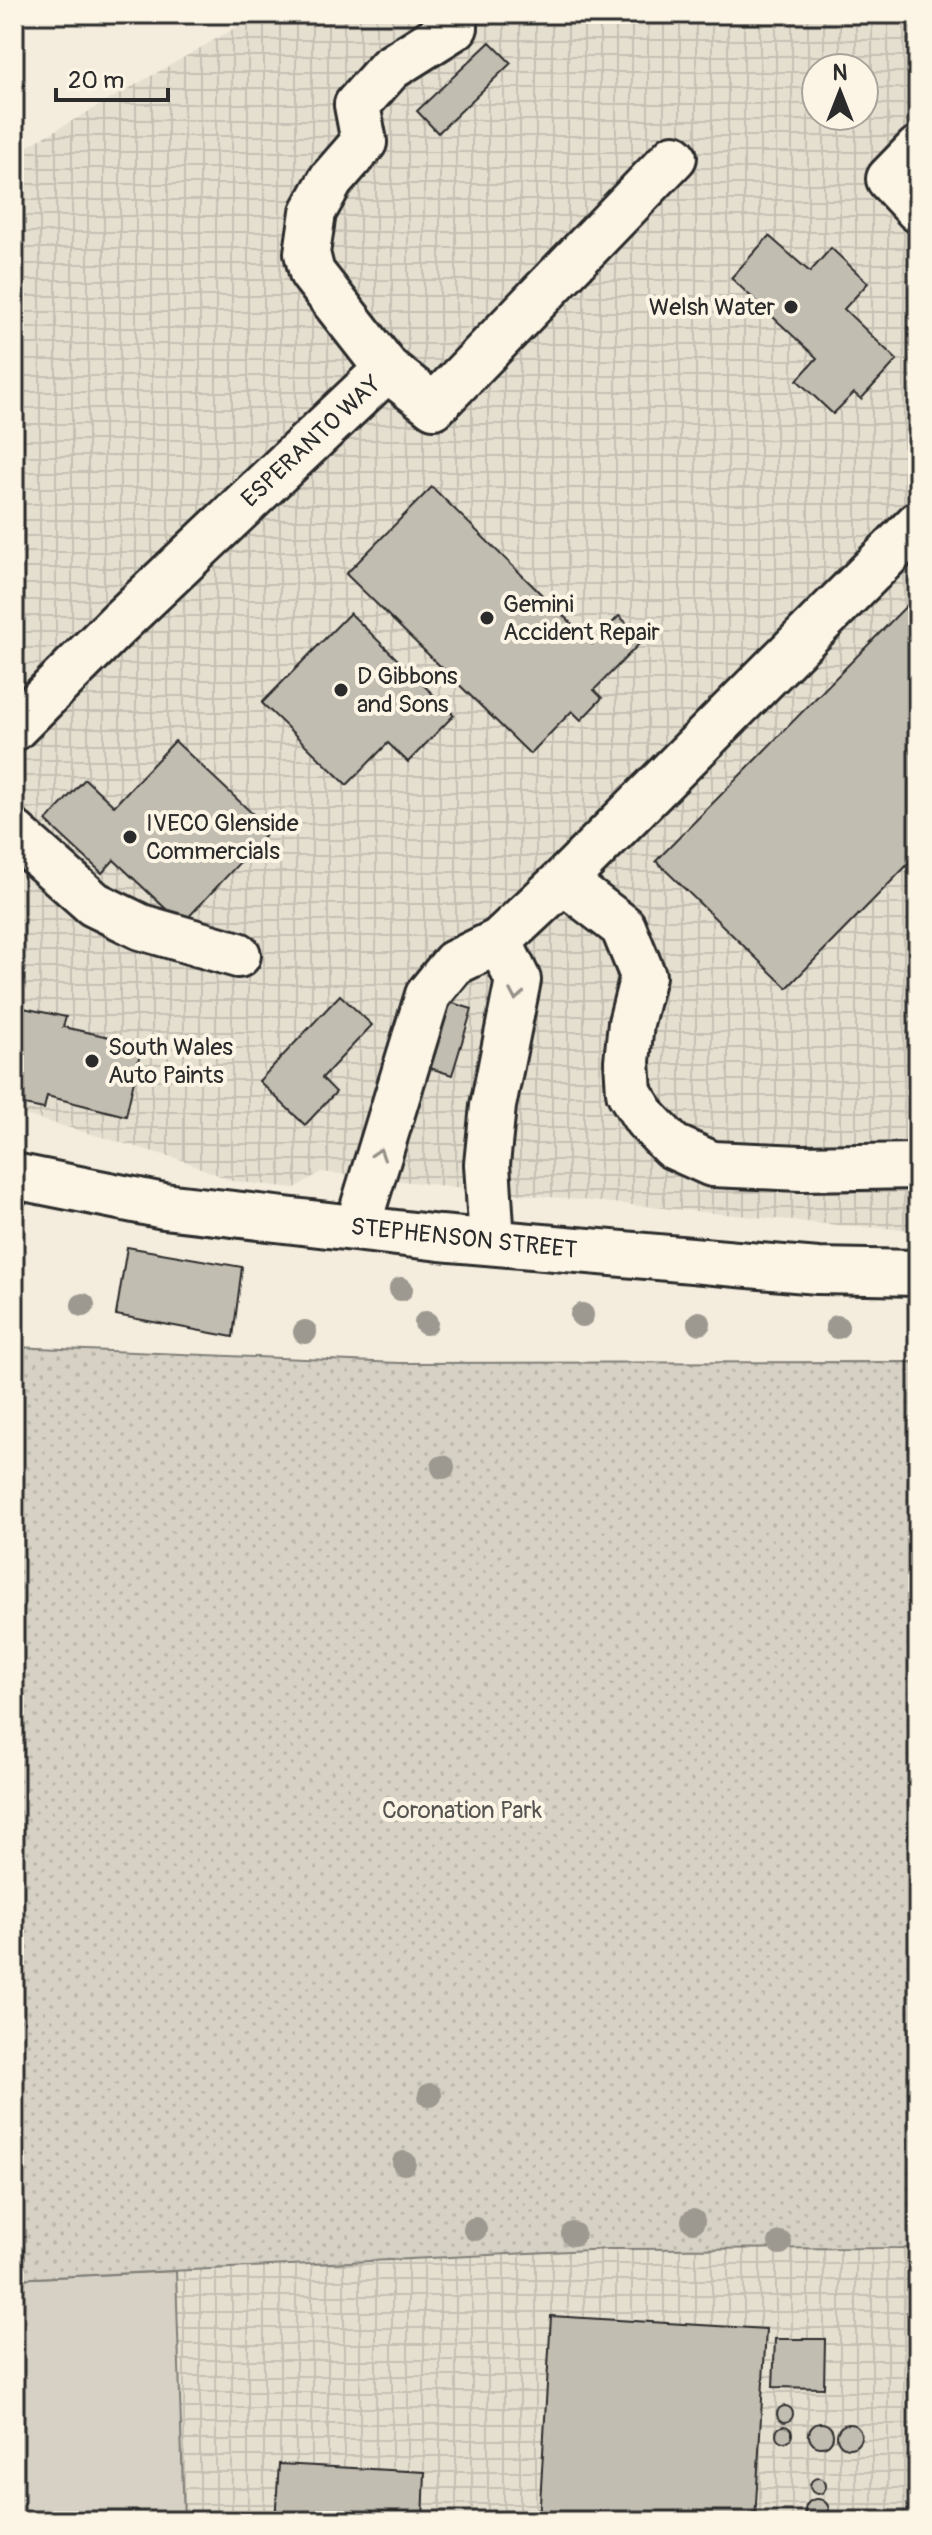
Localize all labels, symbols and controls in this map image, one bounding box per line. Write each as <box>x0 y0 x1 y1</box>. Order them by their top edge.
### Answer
scale bar <box>56 52 168 102</box>
north arrow <box>800 52 880 132</box>
text: N <box>833 59 848 87</box>
text: 20 m <box>68 66 124 95</box>
place label: Welsh Water <box>649 293 775 322</box>
marker: Welsh Water <box>782 298 800 316</box>
street label: ESPERANTO WAY <box>236 369 387 513</box>
place label: Gemini Accident Repair <box>503 590 660 647</box>
marker: Gemini Accident Repair <box>478 609 496 627</box>
place label: D Gibbons and Sons <box>357 662 458 719</box>
marker: D Gibbons and Sons <box>332 681 350 699</box>
place label: IVECO Glenside Commercials <box>146 809 299 866</box>
marker: IVECO Glenside Commercials <box>121 828 139 846</box>
one-way arrow <box>508 988 525 1001</box>
place label: South Wales Auto Paints <box>108 1033 233 1090</box>
marker: South Wales Auto Paints <box>83 1052 101 1070</box>
one-way arrow <box>370 1147 386 1161</box>
street label: STEPHENSON STREET <box>349 1212 579 1265</box>
park label: Coronation Park <box>382 1796 542 1825</box>

